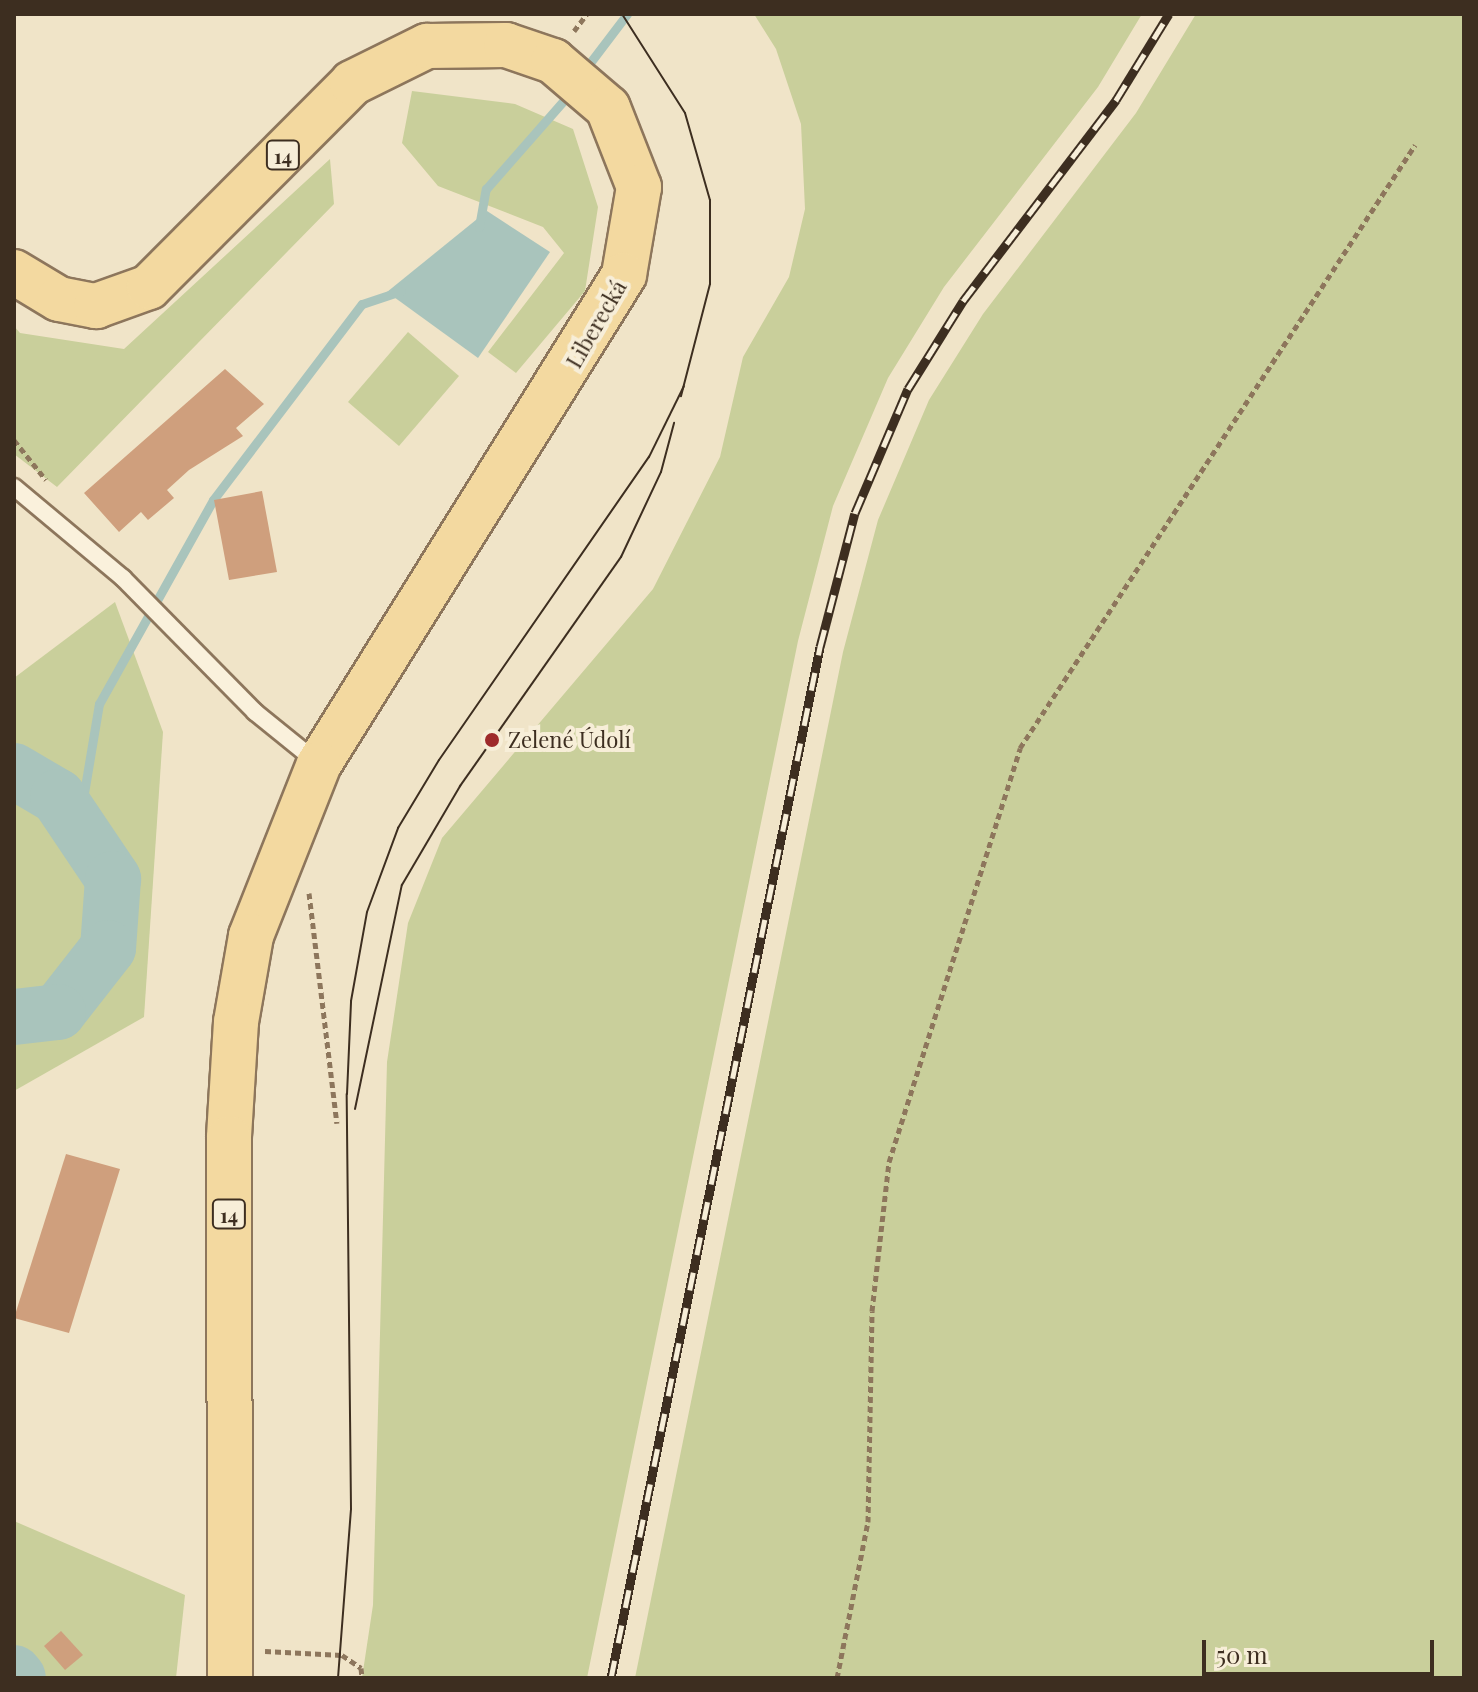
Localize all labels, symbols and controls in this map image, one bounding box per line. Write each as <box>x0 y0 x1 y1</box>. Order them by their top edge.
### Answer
road number: 14 <box>265 139 301 171</box>
street label: Liberecká <box>560 275 632 373</box>
place label: Zelené Údolí <box>508 727 631 753</box>
marker: Zelené Údolí <box>483 731 501 749</box>
road number: 14 <box>211 1198 247 1230</box>
scale bar <box>1206 1624 1438 1674</box>
text: 50 m <box>1216 1638 1268 1670</box>

